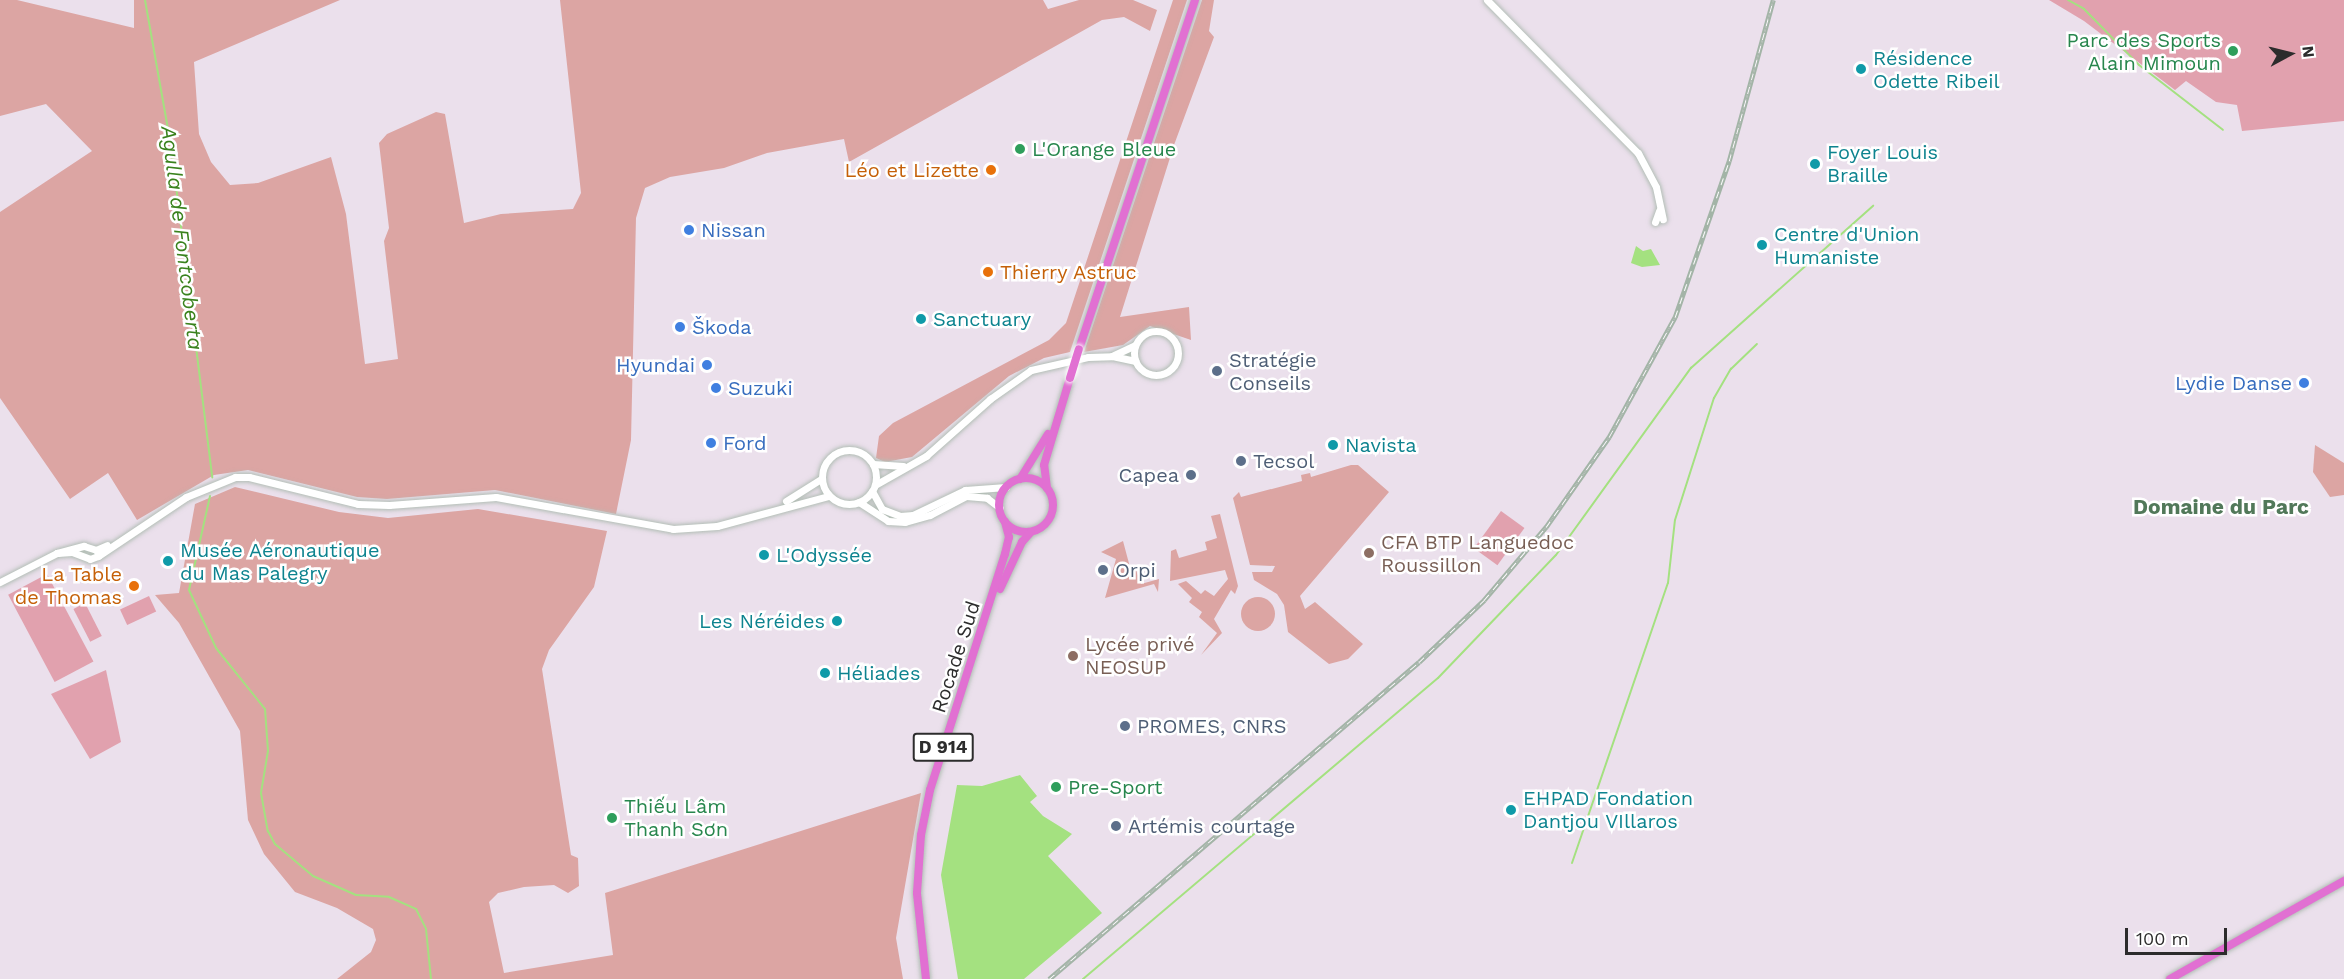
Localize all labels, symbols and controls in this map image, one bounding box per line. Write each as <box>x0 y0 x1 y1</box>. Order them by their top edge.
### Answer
north arrow <box>2260 24 2320 84</box>
place label: Parc des Sports Alain Mimoun <box>2066 28 2221 75</box>
marker: Parc des Sports Alain Mimoun <box>2226 44 2240 58</box>
text: N <box>2298 45 2319 59</box>
place label: Résidence Odette Ribeil <box>1873 46 2000 93</box>
marker: Résidence Odette Ribeil <box>1854 62 1868 76</box>
water label: Agulla de Fontcoberta <box>156 125 208 351</box>
place label: L'Orange Bleue <box>1032 137 1176 161</box>
place label: Foyer Louis Braille <box>1827 140 1938 187</box>
marker: L'Orange Bleue <box>1013 142 1027 156</box>
marker: Foyer Louis Braille <box>1808 157 1822 171</box>
place label: Léo et Lizette <box>844 158 979 182</box>
marker: Léo et Lizette <box>984 163 998 177</box>
place label: Nissan <box>701 218 766 242</box>
place label: Centre d'Union Humaniste <box>1774 222 1919 269</box>
marker: Nissan <box>682 223 696 237</box>
marker: Centre d'Union Humaniste <box>1755 238 1769 252</box>
place label: Thierry Astruc <box>1000 260 1138 284</box>
marker: Thierry Astruc <box>981 265 995 279</box>
place label: Sanctuary <box>933 307 1031 331</box>
marker: Sanctuary <box>914 312 928 326</box>
place label: Škoda <box>692 315 752 339</box>
marker: Škoda <box>673 320 687 334</box>
place label: Stratégie Conseils <box>1229 348 1316 395</box>
place label: Hyundai <box>616 353 695 377</box>
marker: Hyundai <box>700 358 714 372</box>
marker: Stratégie Conseils <box>1210 364 1224 378</box>
place label: Lydie Danse <box>2175 371 2292 395</box>
place label: Suzuki <box>728 376 793 400</box>
marker: Lydie Danse <box>2297 376 2311 390</box>
marker: Suzuki <box>709 381 723 395</box>
place label: Ford <box>723 431 766 455</box>
place label: Navista <box>1345 433 1416 457</box>
marker: Ford <box>704 436 718 450</box>
marker: Navista <box>1326 438 1340 452</box>
place label: Tecsol <box>1253 449 1314 473</box>
marker: Tecsol <box>1234 454 1248 468</box>
place label: Capea <box>1119 463 1179 487</box>
marker: Capea <box>1184 468 1198 482</box>
district label: Domaine du Parc <box>2133 494 2309 520</box>
place label: CFA BTP Languedoc Roussillon <box>1381 530 1575 577</box>
place label: Musée Aéronautique du Mas Palegry <box>180 538 380 585</box>
place label: L'Odyssée <box>776 543 872 567</box>
marker: CFA BTP Languedoc Roussillon <box>1362 546 1376 560</box>
marker: L'Odyssée <box>757 548 771 562</box>
marker: Musée Aéronautique du Mas Palegry <box>161 554 175 568</box>
place label: Orpi <box>1115 558 1156 582</box>
place label: La Table de Thomas <box>14 562 122 609</box>
marker: Orpi <box>1096 563 1110 577</box>
marker: La Table de Thomas <box>127 579 141 593</box>
street label: Rocade Sud <box>927 598 985 716</box>
place label: Les Néréides <box>699 609 825 633</box>
marker: Les Néréides <box>830 614 844 628</box>
place label: Lycée privé NEOSUP <box>1085 632 1195 679</box>
marker: Lycée privé NEOSUP <box>1066 649 1080 663</box>
place label: Héliades <box>837 661 920 685</box>
marker: Héliades <box>818 666 832 680</box>
place label: PROMES, CNRS <box>1137 714 1287 738</box>
marker: PROMES, CNRS <box>1118 719 1132 733</box>
road number: D 914 <box>912 732 974 762</box>
place label: Pre-Sport <box>1068 775 1162 799</box>
marker: Pre-Sport <box>1049 780 1063 794</box>
place label: EHPAD Fondation Dantjou VIllaros <box>1523 786 1693 833</box>
place label: Thiếu Lâm Thanh Sơn <box>624 795 728 842</box>
marker: EHPAD Fondation Dantjou VIllaros <box>1504 803 1518 817</box>
marker: Thiếu Lâm Thanh Sơn <box>605 811 619 825</box>
place label: Artémis courtage <box>1128 814 1295 838</box>
marker: Artémis courtage <box>1109 819 1123 833</box>
scale bar <box>2128 916 2230 954</box>
text: 100 m <box>2136 928 2189 949</box>

